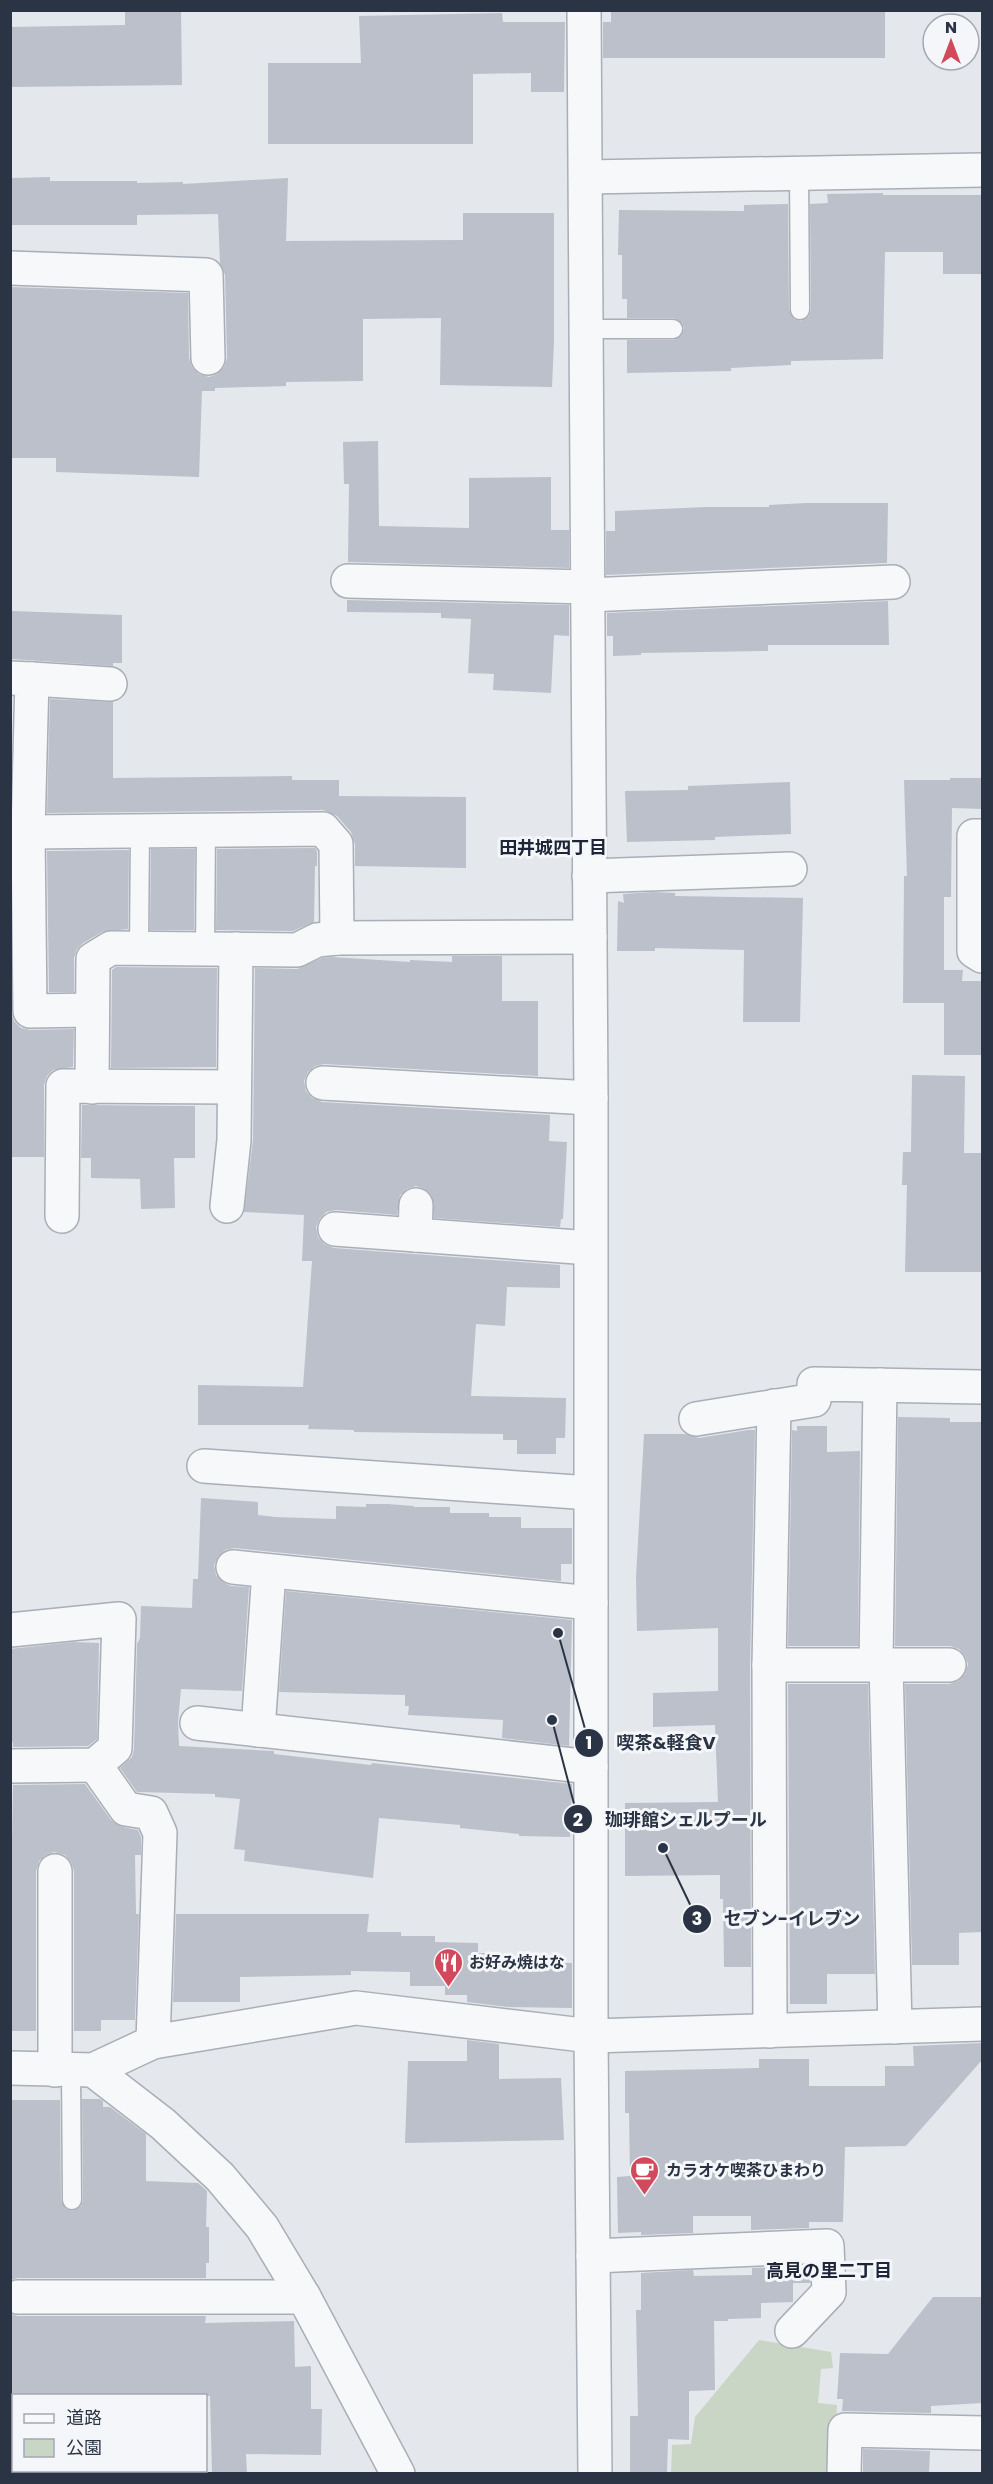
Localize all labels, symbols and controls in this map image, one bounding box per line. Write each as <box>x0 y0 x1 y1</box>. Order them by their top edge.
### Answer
north arrow <box>921 12 981 72</box>
text: N <box>945 16 957 39</box>
district label: 田井城四丁目 <box>499 835 607 860</box>
callout: 喫茶&軽食V <box>574 1725 728 1761</box>
text: 1 <box>586 1730 592 1755</box>
text: 喫茶&軽食V <box>616 1730 716 1755</box>
callout: 珈琲館シェルプール <box>563 1801 779 1837</box>
text: 2 <box>573 1807 583 1832</box>
text: 珈琲館シェルプール <box>605 1807 767 1832</box>
callout: セブン-イレブン <box>682 1901 872 1937</box>
text: 3 <box>692 1906 702 1931</box>
text: セブン-イレブン <box>724 1906 860 1931</box>
restaurant icon: お好み焼はな <box>432 1946 464 1988</box>
place label: お好み焼はな <box>469 1951 565 1974</box>
cafe icon: カラオケ喫茶ひまわり <box>629 2154 661 2196</box>
place label: カラオケ喫茶ひまわり <box>666 2159 826 2182</box>
district label: 高見の里二丁目 <box>766 2258 892 2283</box>
legend <box>12 2394 207 2472</box>
text: 道路 <box>66 2405 102 2430</box>
text: 公園 <box>66 2435 102 2460</box>

